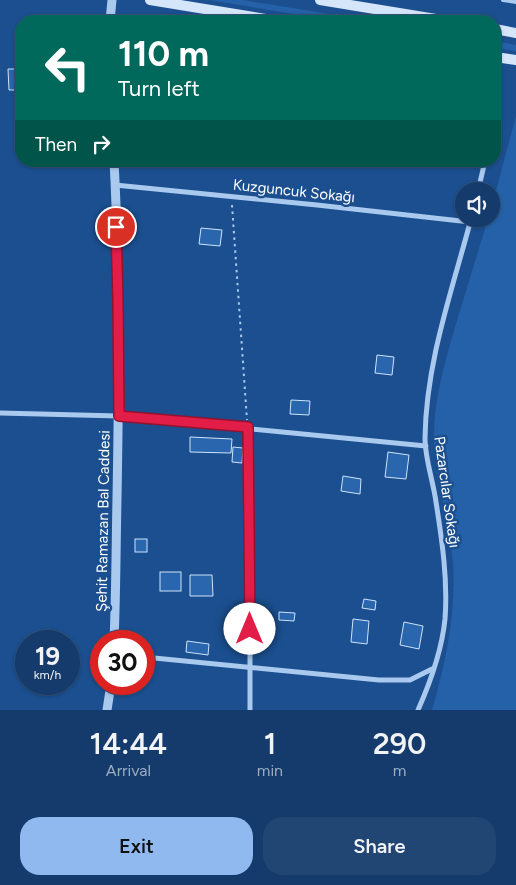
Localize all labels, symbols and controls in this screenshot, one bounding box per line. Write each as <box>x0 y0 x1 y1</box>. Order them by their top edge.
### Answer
text: 110 m <box>118 33 209 75</box>
icon: left <box>35 35 100 100</box>
text: Turn left <box>118 75 200 102</box>
icon: right <box>87 130 115 158</box>
text: Then <box>35 133 77 156</box>
street label: Kuzguncuk Sokağı <box>232 176 356 206</box>
map controls <box>455 182 500 227</box>
button: sound <box>455 182 500 227</box>
pin <box>95 206 137 248</box>
icon: arrive <box>102 213 130 241</box>
street label: Şehit Ramazan Bal Caddesi <box>92 430 114 612</box>
street label: Pazarcılar Sokağı <box>430 435 464 549</box>
position arrow <box>223 602 275 654</box>
speed limit sign: 30 <box>90 630 155 695</box>
text: 19 <box>35 641 60 671</box>
text: km/h <box>34 668 61 682</box>
text: 14:44 <box>90 725 167 762</box>
text: 1 <box>264 725 276 762</box>
text: 290 <box>373 725 426 762</box>
text: Arrival <box>106 761 151 780</box>
text: min <box>257 761 283 780</box>
text: m <box>393 761 406 780</box>
button: Exit <box>20 817 253 875</box>
button: Share <box>263 817 496 875</box>

